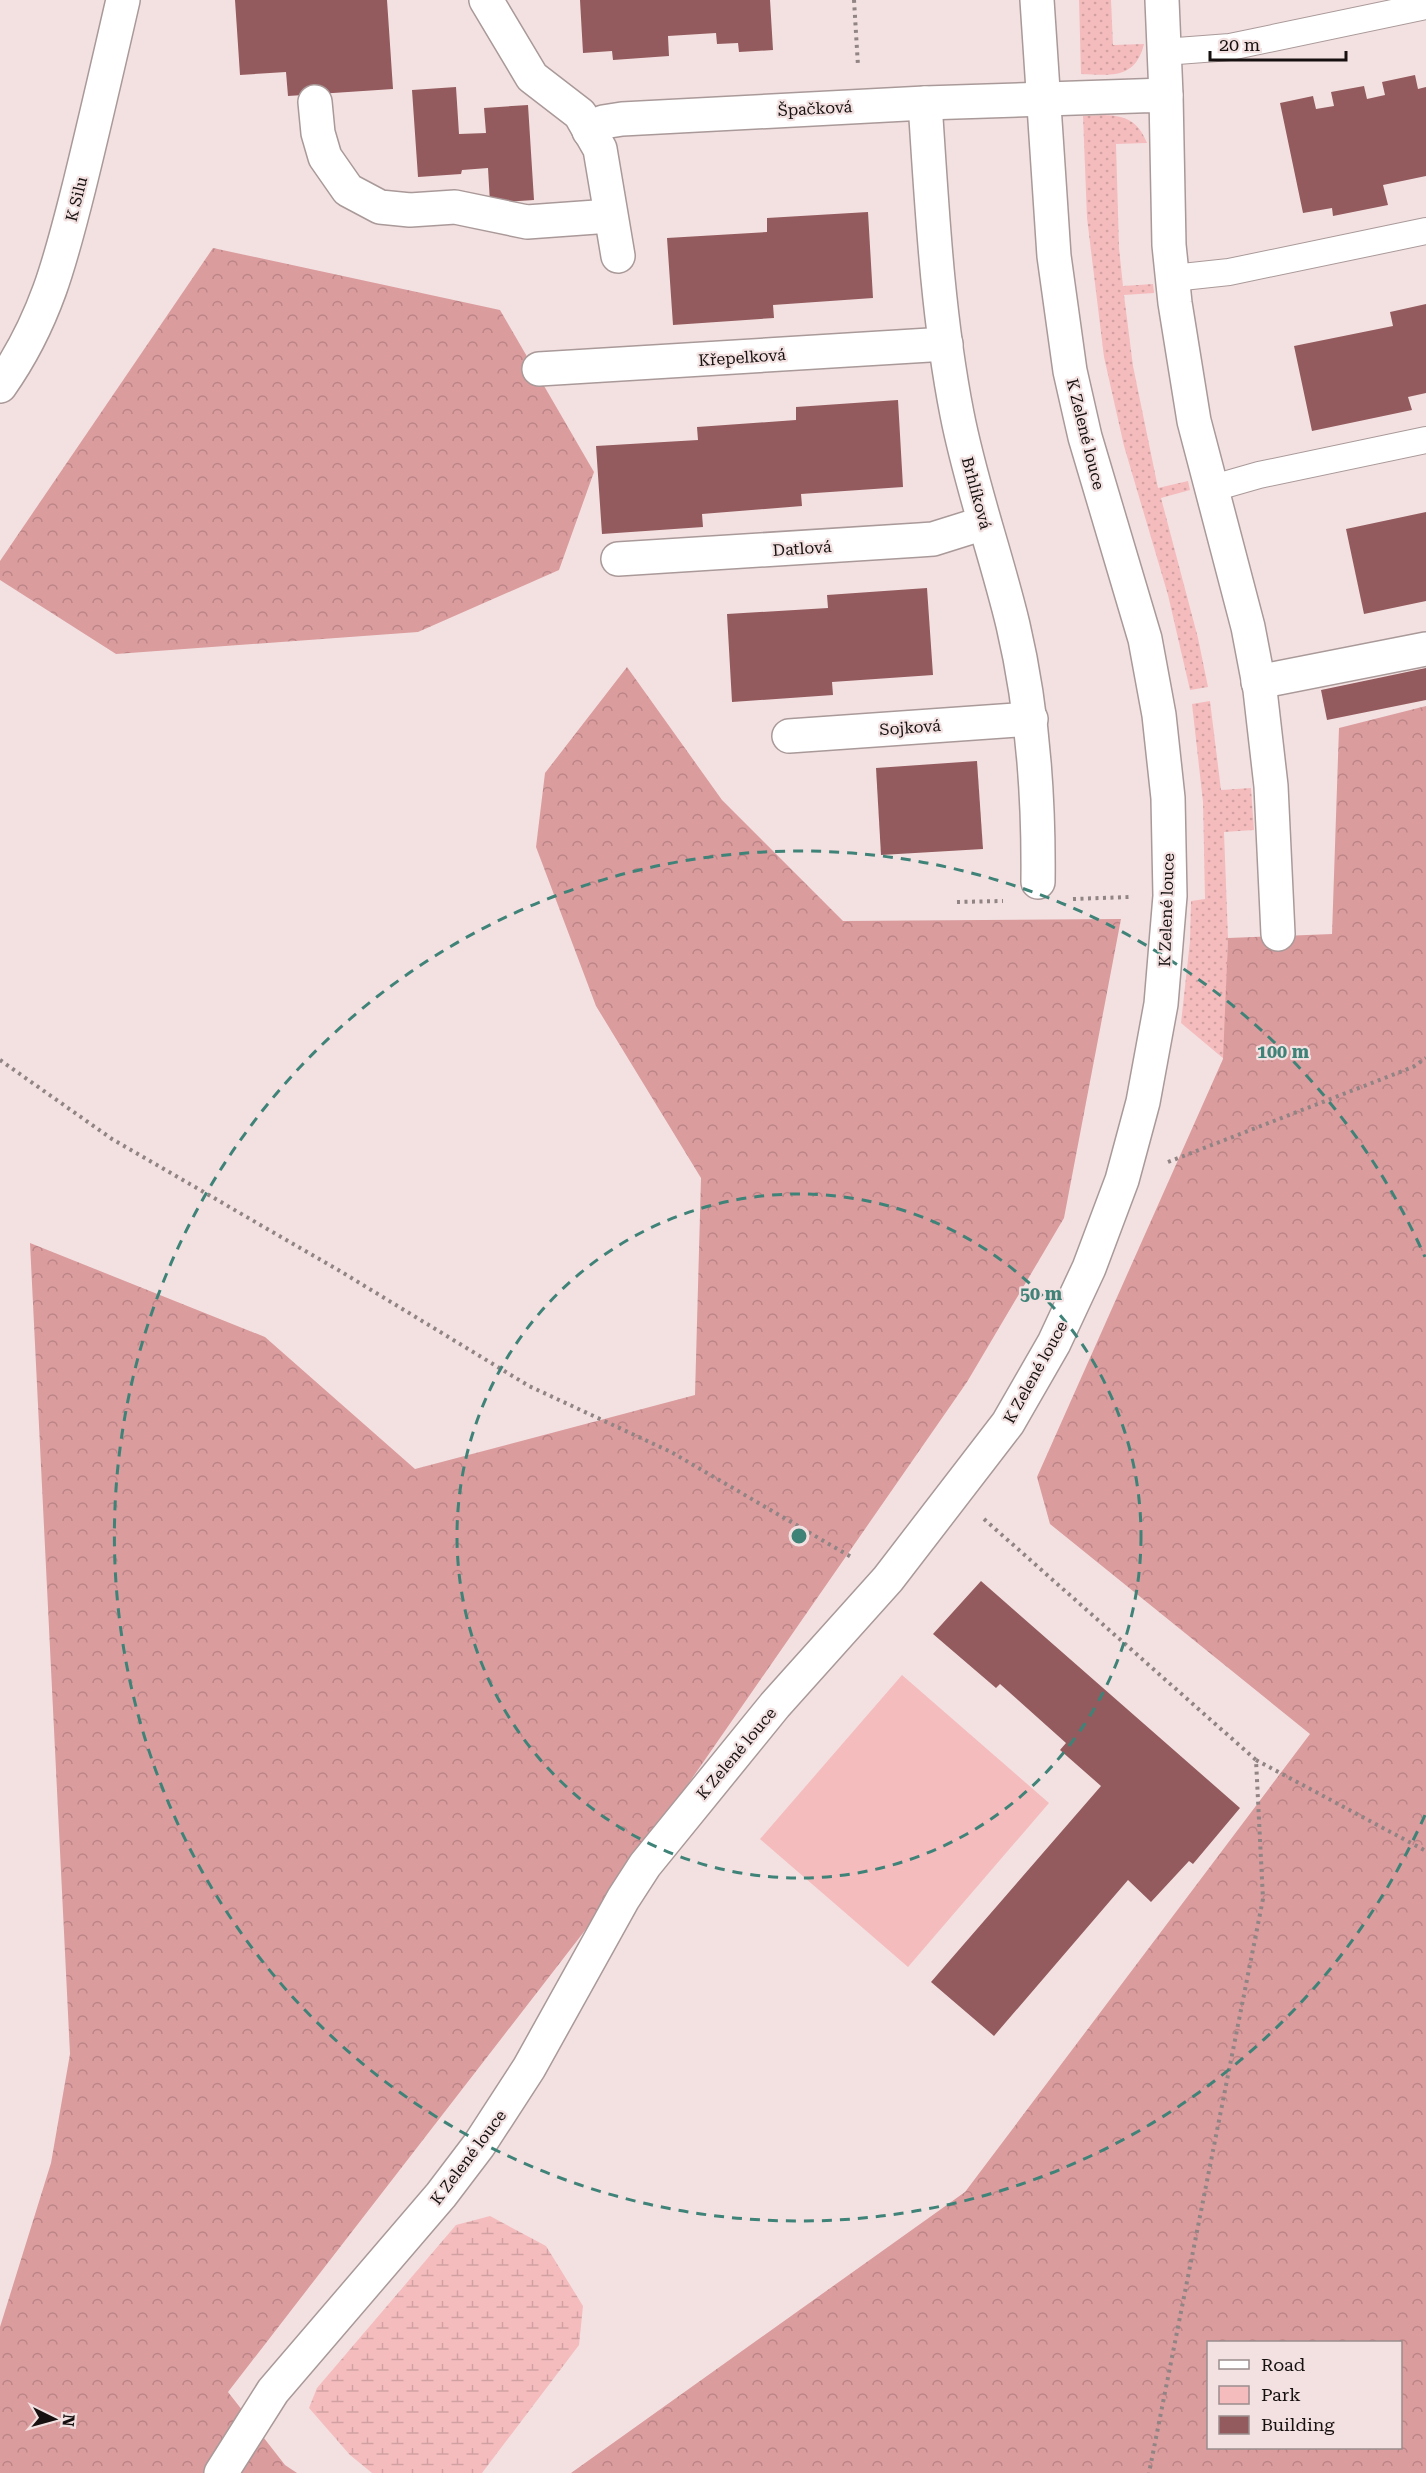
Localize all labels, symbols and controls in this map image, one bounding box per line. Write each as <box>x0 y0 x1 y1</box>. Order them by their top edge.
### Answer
scale bar <box>1210 24 1346 62</box>
text: 20 m <box>1219 34 1260 55</box>
street label: Špačková <box>777 97 853 120</box>
street label: K Silu <box>62 175 91 224</box>
street label: Křepelková <box>698 345 787 370</box>
street label: K Zelené louce <box>1063 377 1109 492</box>
street label: Brhlíková <box>958 455 995 532</box>
street label: Datlová <box>772 537 832 560</box>
street label: Sojková <box>879 716 942 739</box>
street label: K Zelené louce <box>1155 853 1178 967</box>
text: 100 m <box>1257 1041 1310 1062</box>
text: 50 m <box>1020 1283 1063 1304</box>
street label: K Zelené louce <box>1000 1318 1071 1427</box>
centre of rings <box>789 1526 809 1546</box>
street label: K Zelené louce <box>693 1703 780 1803</box>
street label: K Zelené louce <box>427 2106 510 2208</box>
legend <box>1207 2341 1402 2449</box>
text: Road <box>1261 2354 1306 2375</box>
text: Park <box>1261 2384 1301 2405</box>
north arrow <box>24 2389 84 2449</box>
text: N <box>58 2413 78 2427</box>
text: Building <box>1261 2414 1335 2435</box>

